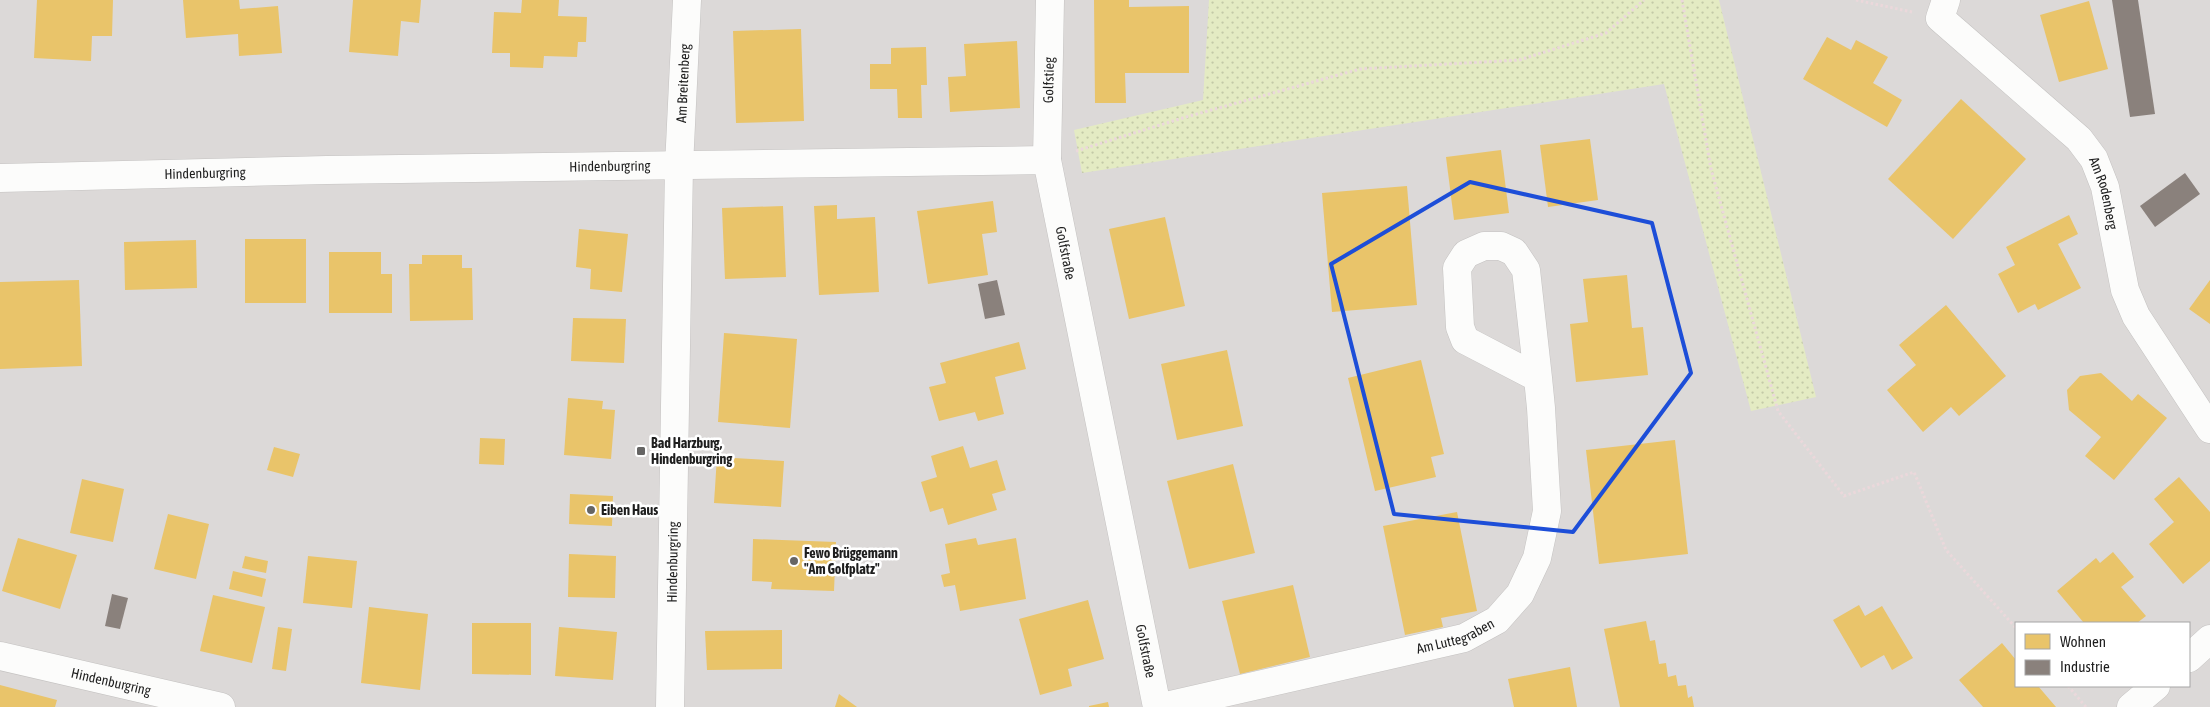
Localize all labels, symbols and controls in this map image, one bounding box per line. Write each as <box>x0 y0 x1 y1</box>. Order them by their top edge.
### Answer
street label: Am Breitenberg <box>673 43 693 123</box>
street label: Golfstieg <box>1040 57 1057 103</box>
street label: Am Rodenberg <box>2086 154 2121 231</box>
street label: Hindenburgring <box>569 158 651 175</box>
street label: Hindenburgring <box>164 164 246 182</box>
street label: Golfstraße <box>1053 225 1079 281</box>
place label: Bad Harzburg, Hindenburgring <box>651 435 733 467</box>
marker: Bad Harzburg, Hindenburgring <box>635 445 647 457</box>
place label: Eiben Haus <box>601 502 658 518</box>
marker: Eiben Haus <box>585 504 597 516</box>
street label: Hindenburgring <box>664 521 681 603</box>
place label: Fewo Brüggemann "Am Golfplatz" <box>804 545 898 577</box>
marker: Fewo Brüggemann "Am Golfplatz" <box>788 555 800 567</box>
street label: Am Luttegraben <box>1415 615 1497 657</box>
legend <box>2015 622 2190 687</box>
street label: Golfstraße <box>1133 623 1159 679</box>
text: Wohnen <box>2060 633 2106 650</box>
text: Industrie <box>2060 658 2110 675</box>
street label: Hindenburgring <box>70 665 153 699</box>

